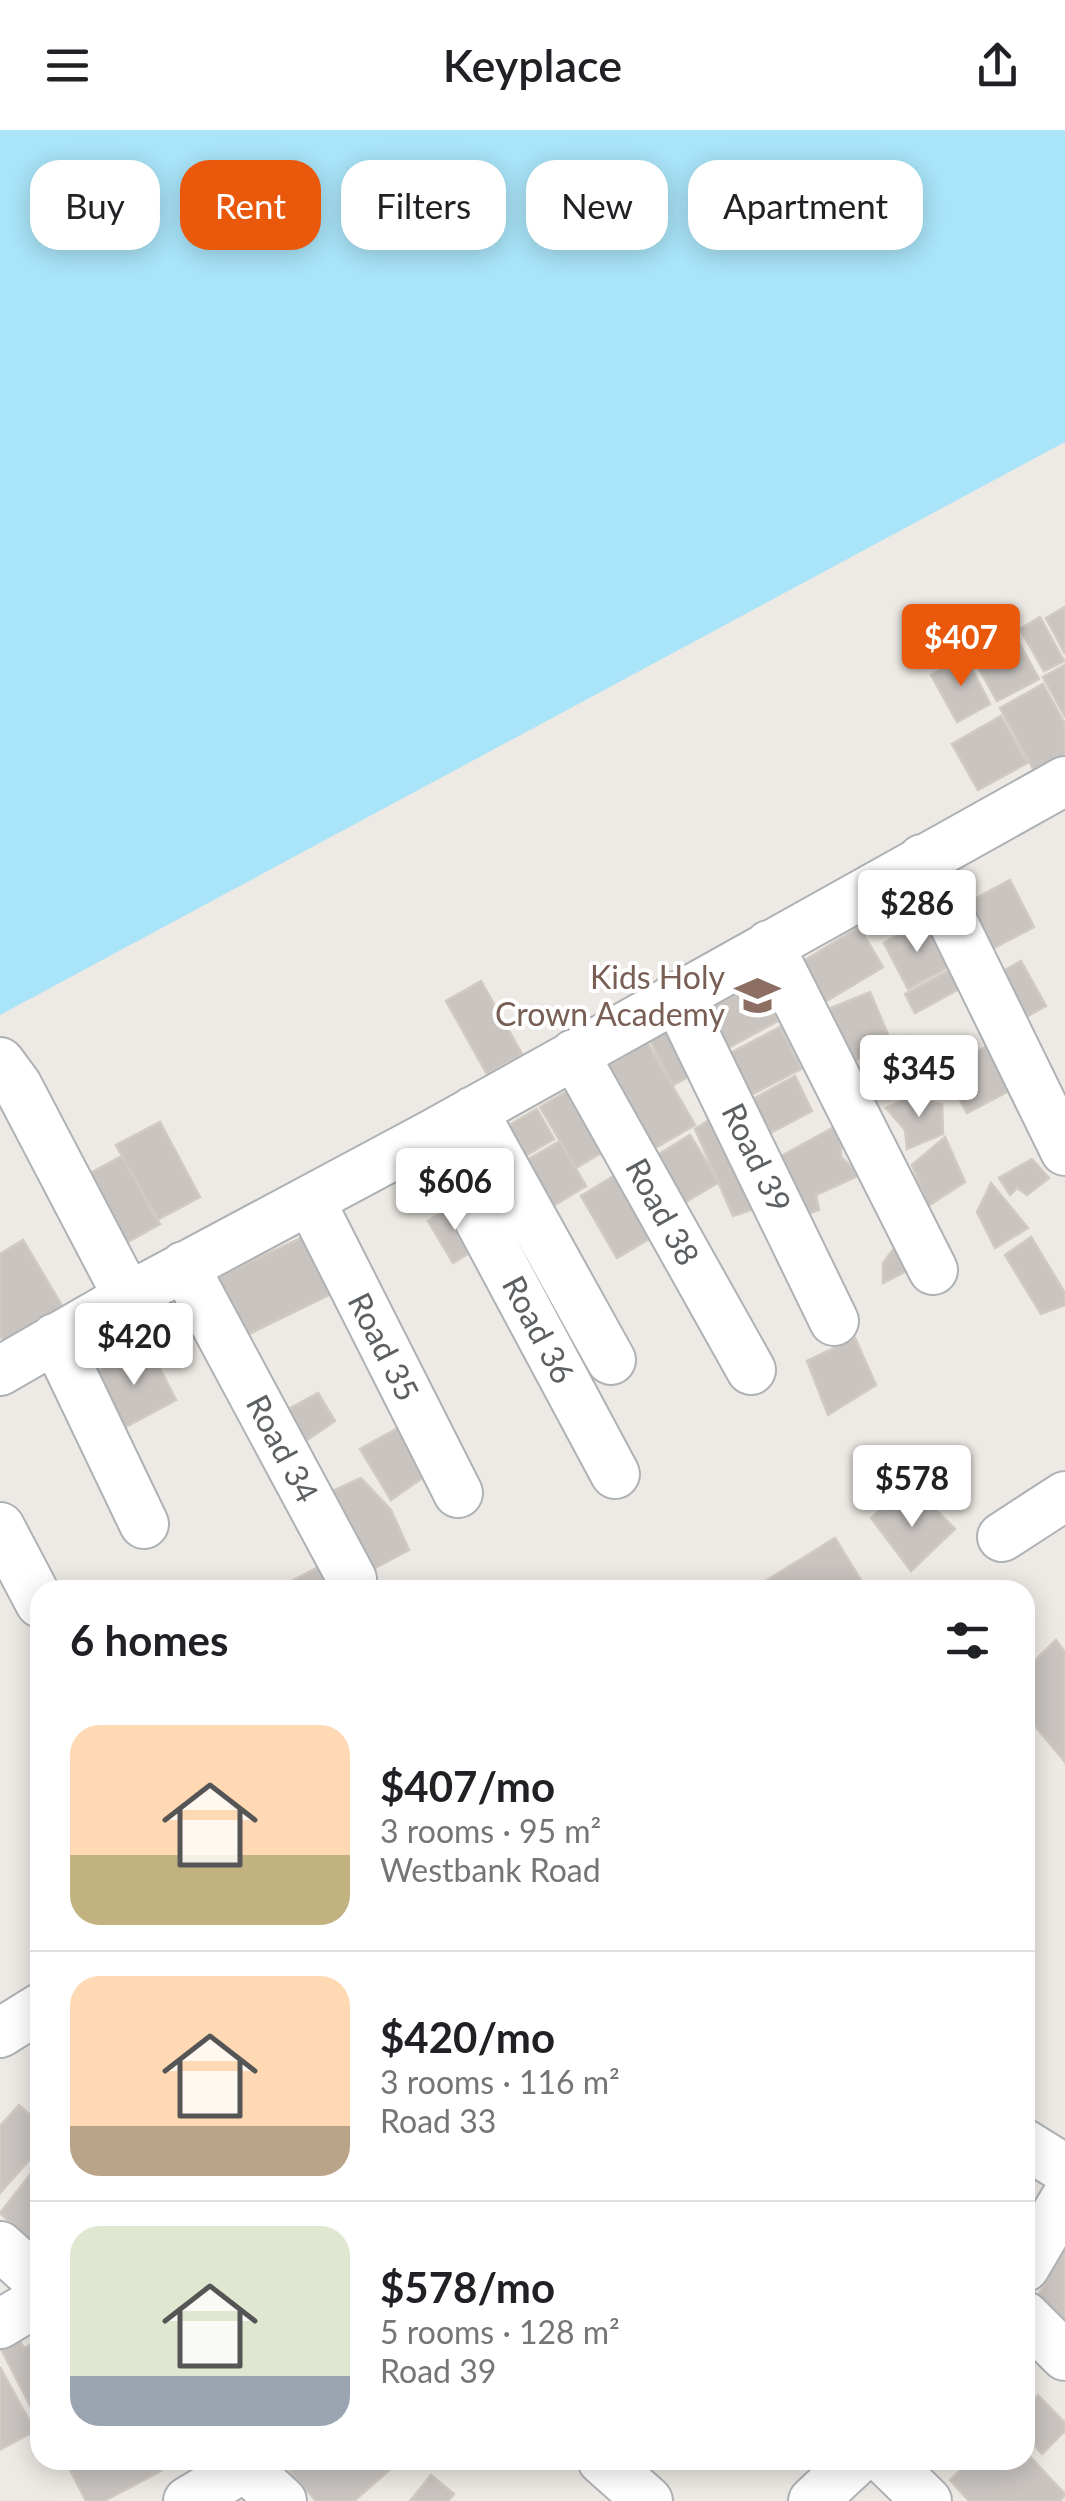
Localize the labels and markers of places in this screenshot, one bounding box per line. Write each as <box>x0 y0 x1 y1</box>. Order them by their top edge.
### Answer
pin: $407 <box>902 604 1020 689</box>
pin: $286 <box>858 870 976 955</box>
place label: Kids Holy Crown Academy <box>495 957 726 1033</box>
school or university icon: Kids Holy Crown Academy <box>734 972 782 1020</box>
pin: $345 <box>860 1035 978 1120</box>
pin: $606 <box>396 1148 514 1233</box>
pin: $420 <box>75 1303 193 1388</box>
pin: $578 <box>853 1445 971 1530</box>

